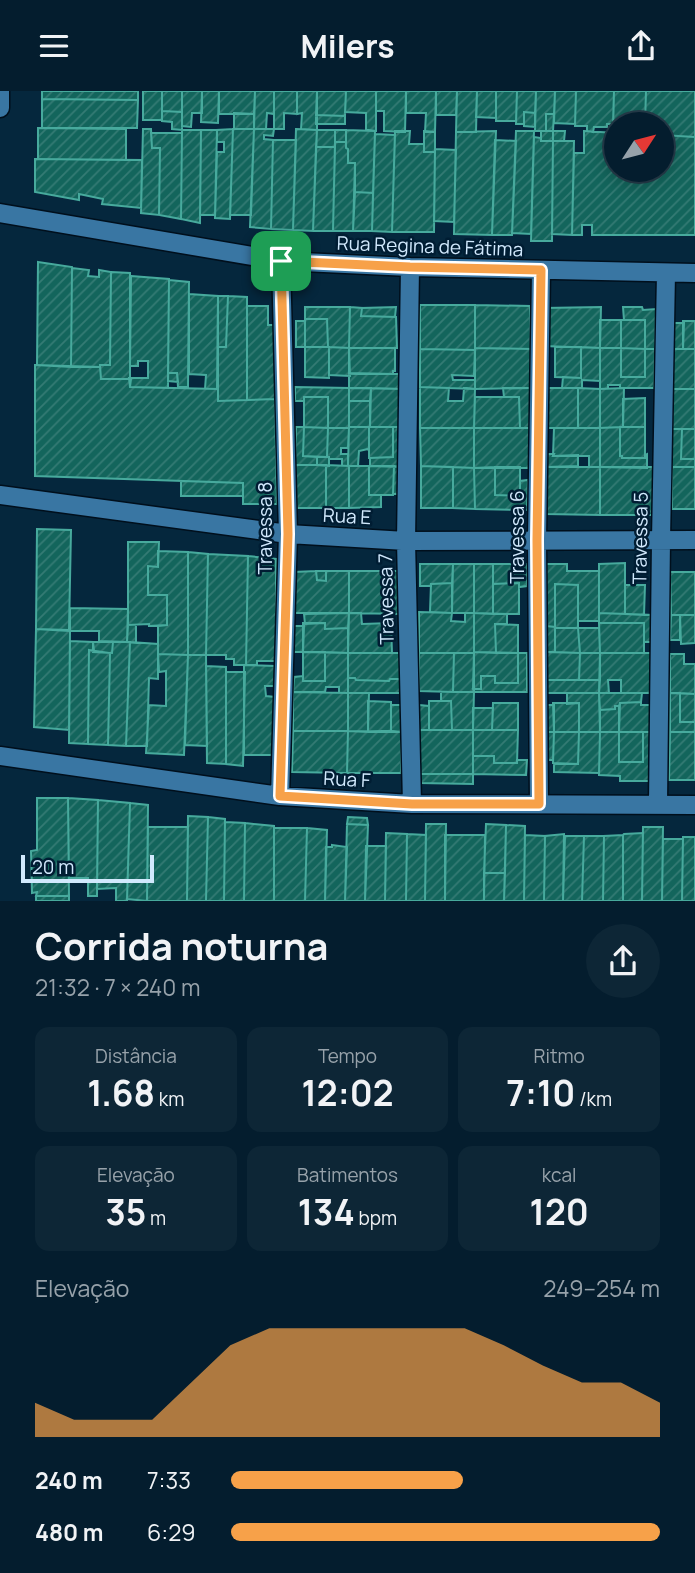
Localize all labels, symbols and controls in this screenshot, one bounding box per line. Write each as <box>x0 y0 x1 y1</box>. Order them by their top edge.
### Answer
text: Milers <box>300 24 395 68</box>
icon: menu <box>35 27 73 65</box>
icon: share <box>622 27 660 65</box>
north arrow <box>604 112 674 182</box>
map controls <box>604 112 674 182</box>
street label: Rua Regina de Fátima <box>336 230 524 262</box>
pin <box>251 231 311 291</box>
icon: arrive <box>262 242 300 280</box>
street label: Travessa 8 <box>252 482 278 574</box>
street label: Travessa 6 <box>504 490 530 584</box>
street label: Travessa 5 <box>626 491 654 585</box>
street label: Rua E <box>322 502 372 530</box>
street label: Travessa 7 <box>372 553 400 645</box>
street label: Rua F <box>323 765 372 793</box>
scale bar <box>21 852 154 884</box>
text: 20 m <box>32 854 74 880</box>
text: Corrida noturna <box>35 919 328 971</box>
button: share <box>586 924 660 998</box>
text: 21:32 · 7 × 240 m <box>35 971 201 1003</box>
text: Distância <box>95 1043 177 1069</box>
text: Tempo <box>318 1043 377 1069</box>
text: Ritmo <box>534 1043 585 1069</box>
text: 1.68 <box>87 1069 155 1117</box>
text: 12:02 <box>301 1069 394 1117</box>
text: 7:10 <box>506 1069 575 1117</box>
text: km <box>155 1086 184 1112</box>
text: /km <box>575 1086 612 1112</box>
text: Elevação <box>97 1162 175 1188</box>
text: Batimentos <box>297 1162 398 1188</box>
text: kcal <box>542 1162 577 1188</box>
text: 35 <box>105 1188 146 1236</box>
text: 134 <box>298 1188 355 1236</box>
text: 120 <box>530 1188 589 1236</box>
text: m <box>146 1205 166 1231</box>
text: bpm <box>355 1205 397 1231</box>
text: Elevação <box>35 1272 129 1304</box>
text: 249–254 m <box>543 1272 660 1304</box>
text: 240 m <box>35 1464 103 1496</box>
text: 7:33 <box>147 1464 191 1496</box>
text: 480 m <box>35 1516 104 1548</box>
text: 6:29 <box>147 1516 196 1548</box>

